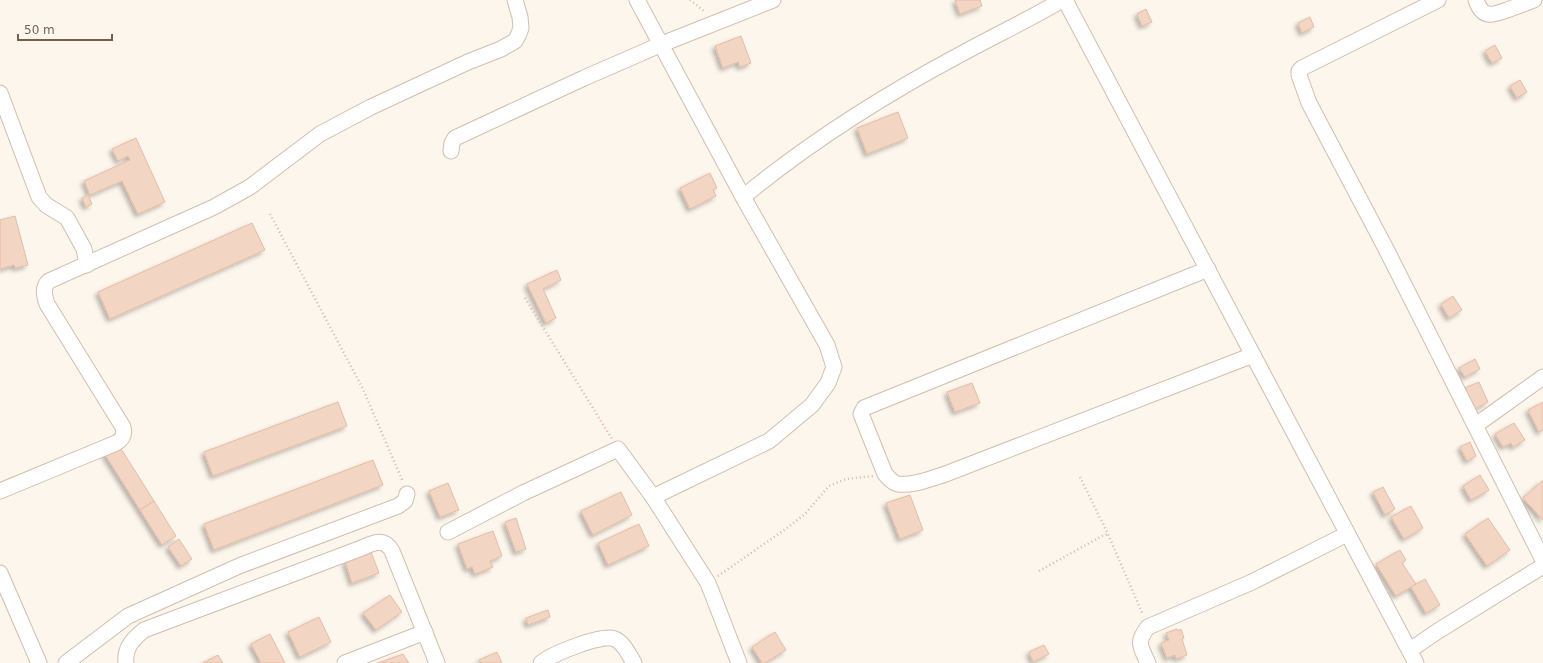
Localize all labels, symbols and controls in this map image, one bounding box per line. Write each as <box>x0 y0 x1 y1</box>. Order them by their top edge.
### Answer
scale bar <box>18 16 112 42</box>
text: 50 m <box>24 23 55 37</box>

